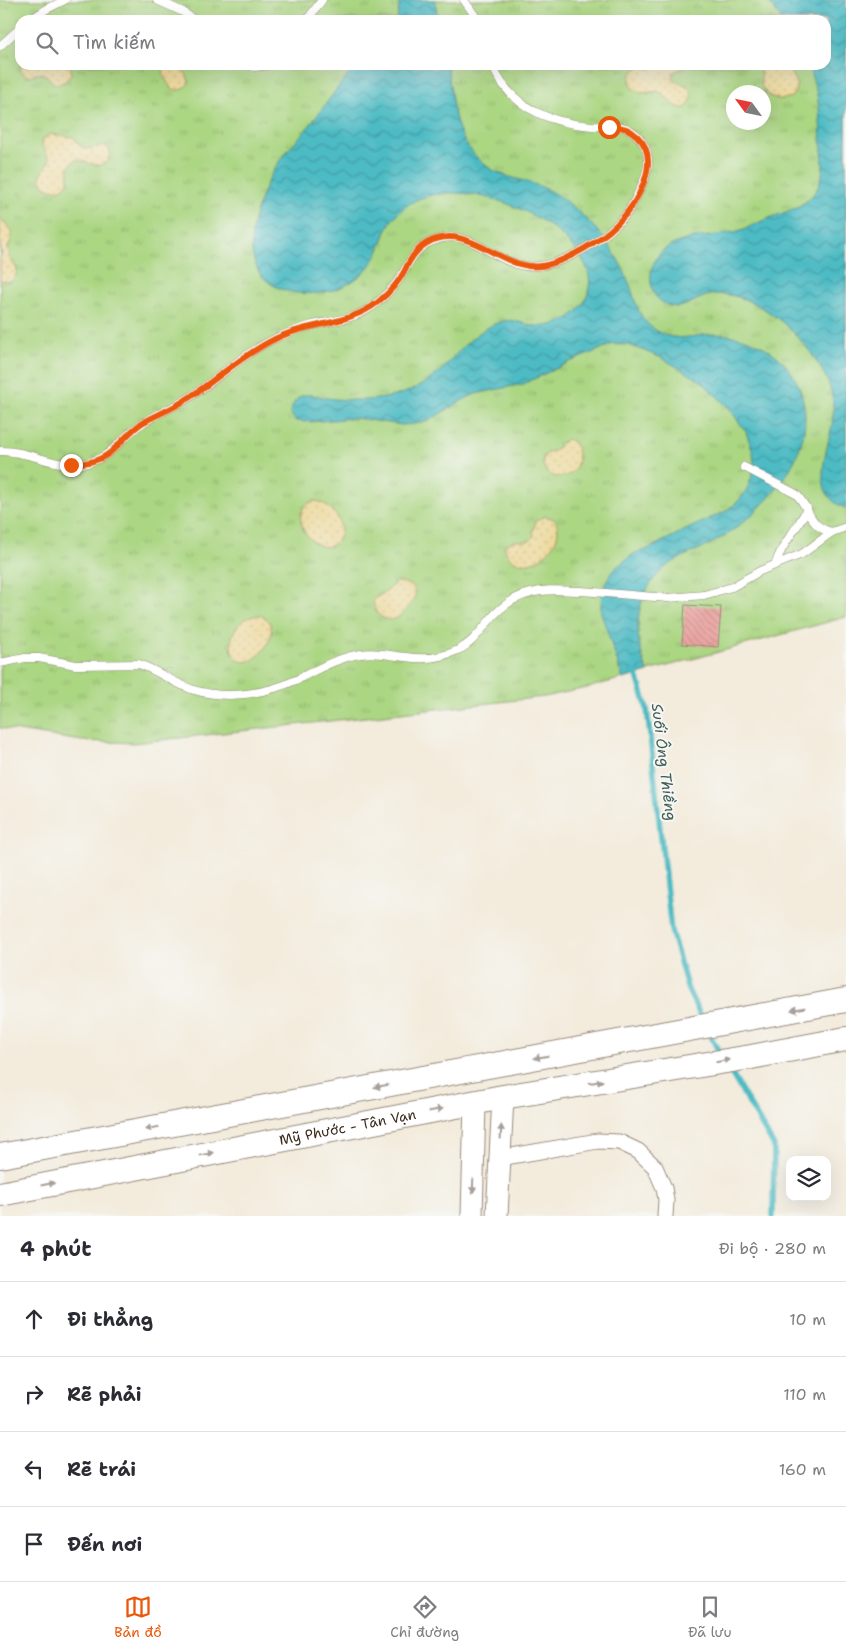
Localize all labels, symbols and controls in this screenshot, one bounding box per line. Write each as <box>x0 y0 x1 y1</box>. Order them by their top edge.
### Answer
search box <box>15 15 831 70</box>
icon: search <box>33 29 61 57</box>
text: Tìm kiếm <box>73 30 156 55</box>
north arrow <box>726 85 771 130</box>
route start <box>598 116 621 139</box>
route end <box>60 454 83 477</box>
water label: Suối Ông Thiềng <box>647 702 682 822</box>
one-way arrow <box>790 1006 806 1014</box>
one-way arrow <box>532 1053 548 1061</box>
one-way arrow <box>715 1057 731 1065</box>
one-way arrow <box>588 1078 604 1086</box>
one-way arrow <box>372 1083 388 1091</box>
street label: Mỹ Phước - Tân Vạn <box>278 1105 418 1149</box>
one-way arrow <box>428 1106 443 1114</box>
one-way arrow <box>498 1124 506 1140</box>
one-way arrow <box>144 1125 160 1133</box>
one-way arrow <box>200 1149 216 1157</box>
map controls <box>786 1156 831 1201</box>
button: layers <box>786 1156 831 1201</box>
one-way arrow <box>468 1178 476 1194</box>
one-way arrow <box>40 1180 56 1188</box>
text: 4 phút <box>20 1235 92 1263</box>
text: Đi bộ · 280 m <box>719 1238 826 1259</box>
icon: ahead <box>20 1305 48 1333</box>
text: Đi thẳng <box>67 1307 153 1332</box>
text: 10 m <box>789 1309 826 1330</box>
icon: right <box>20 1380 48 1408</box>
text: Rẽ phải <box>67 1382 142 1407</box>
text: 110 m <box>783 1384 826 1405</box>
icon: left <box>20 1455 48 1483</box>
text: Rẽ trái <box>67 1457 136 1482</box>
text: 160 m <box>779 1459 826 1480</box>
icon: arrive <box>20 1530 48 1558</box>
text: Đến nơi <box>67 1532 142 1557</box>
tab: Bản đồ <box>114 1593 162 1641</box>
tab: Chỉ đường <box>390 1593 459 1641</box>
tab: Đã lưu <box>688 1593 732 1641</box>

